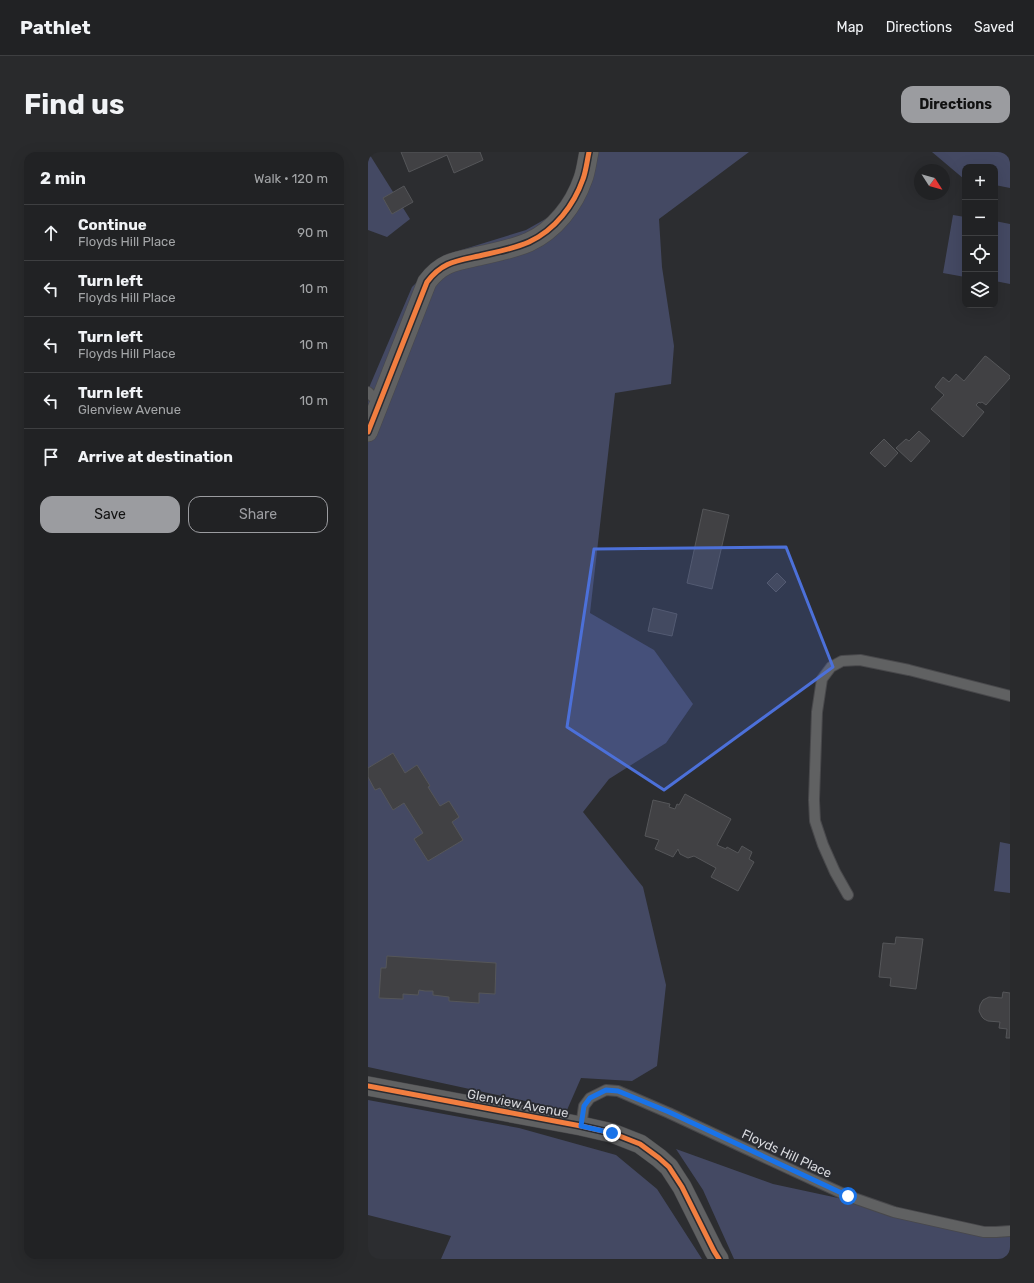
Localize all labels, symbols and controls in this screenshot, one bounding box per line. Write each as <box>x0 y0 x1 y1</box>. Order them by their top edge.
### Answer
text: Pathlet <box>20 16 91 39</box>
text: Map <box>837 19 864 36</box>
text: Directions <box>886 19 952 36</box>
text: Saved <box>974 19 1014 36</box>
button: Directions <box>901 86 1010 123</box>
text: Find us <box>24 88 124 121</box>
north arrow <box>914 164 950 200</box>
map controls <box>962 164 998 308</box>
button: + <box>962 164 998 200</box>
text: 2 min <box>40 168 86 188</box>
text: Walk · 120 m <box>254 171 328 186</box>
button: − <box>962 200 998 236</box>
text: Continue <box>78 216 147 234</box>
icon: ahead <box>40 222 62 244</box>
text: 90 m <box>297 225 328 240</box>
text: Floyds Hill Place <box>78 234 176 249</box>
button: locate <box>962 236 998 272</box>
text: Turn left <box>78 272 143 290</box>
button: layers <box>962 272 998 308</box>
icon: left <box>40 278 62 300</box>
text: 10 m <box>299 281 328 296</box>
text: Floyds Hill Place <box>78 290 176 305</box>
text: Turn left <box>78 328 143 346</box>
icon: left <box>40 334 62 356</box>
text: 10 m <box>299 337 328 352</box>
text: Floyds Hill Place <box>78 346 176 361</box>
text: Turn left <box>78 384 143 402</box>
icon: left <box>40 390 62 412</box>
text: 10 m <box>299 393 328 408</box>
text: Glenview Avenue <box>78 402 181 417</box>
icon: arrive <box>40 446 62 468</box>
text: Arrive at destination <box>78 448 233 466</box>
button: Save <box>40 496 180 533</box>
button: Share <box>188 496 328 533</box>
street label: Glenview Avenue <box>466 1086 570 1121</box>
route end <box>603 1124 621 1142</box>
street label: Floyds Hill Place <box>739 1126 834 1181</box>
route start <box>839 1187 857 1205</box>

